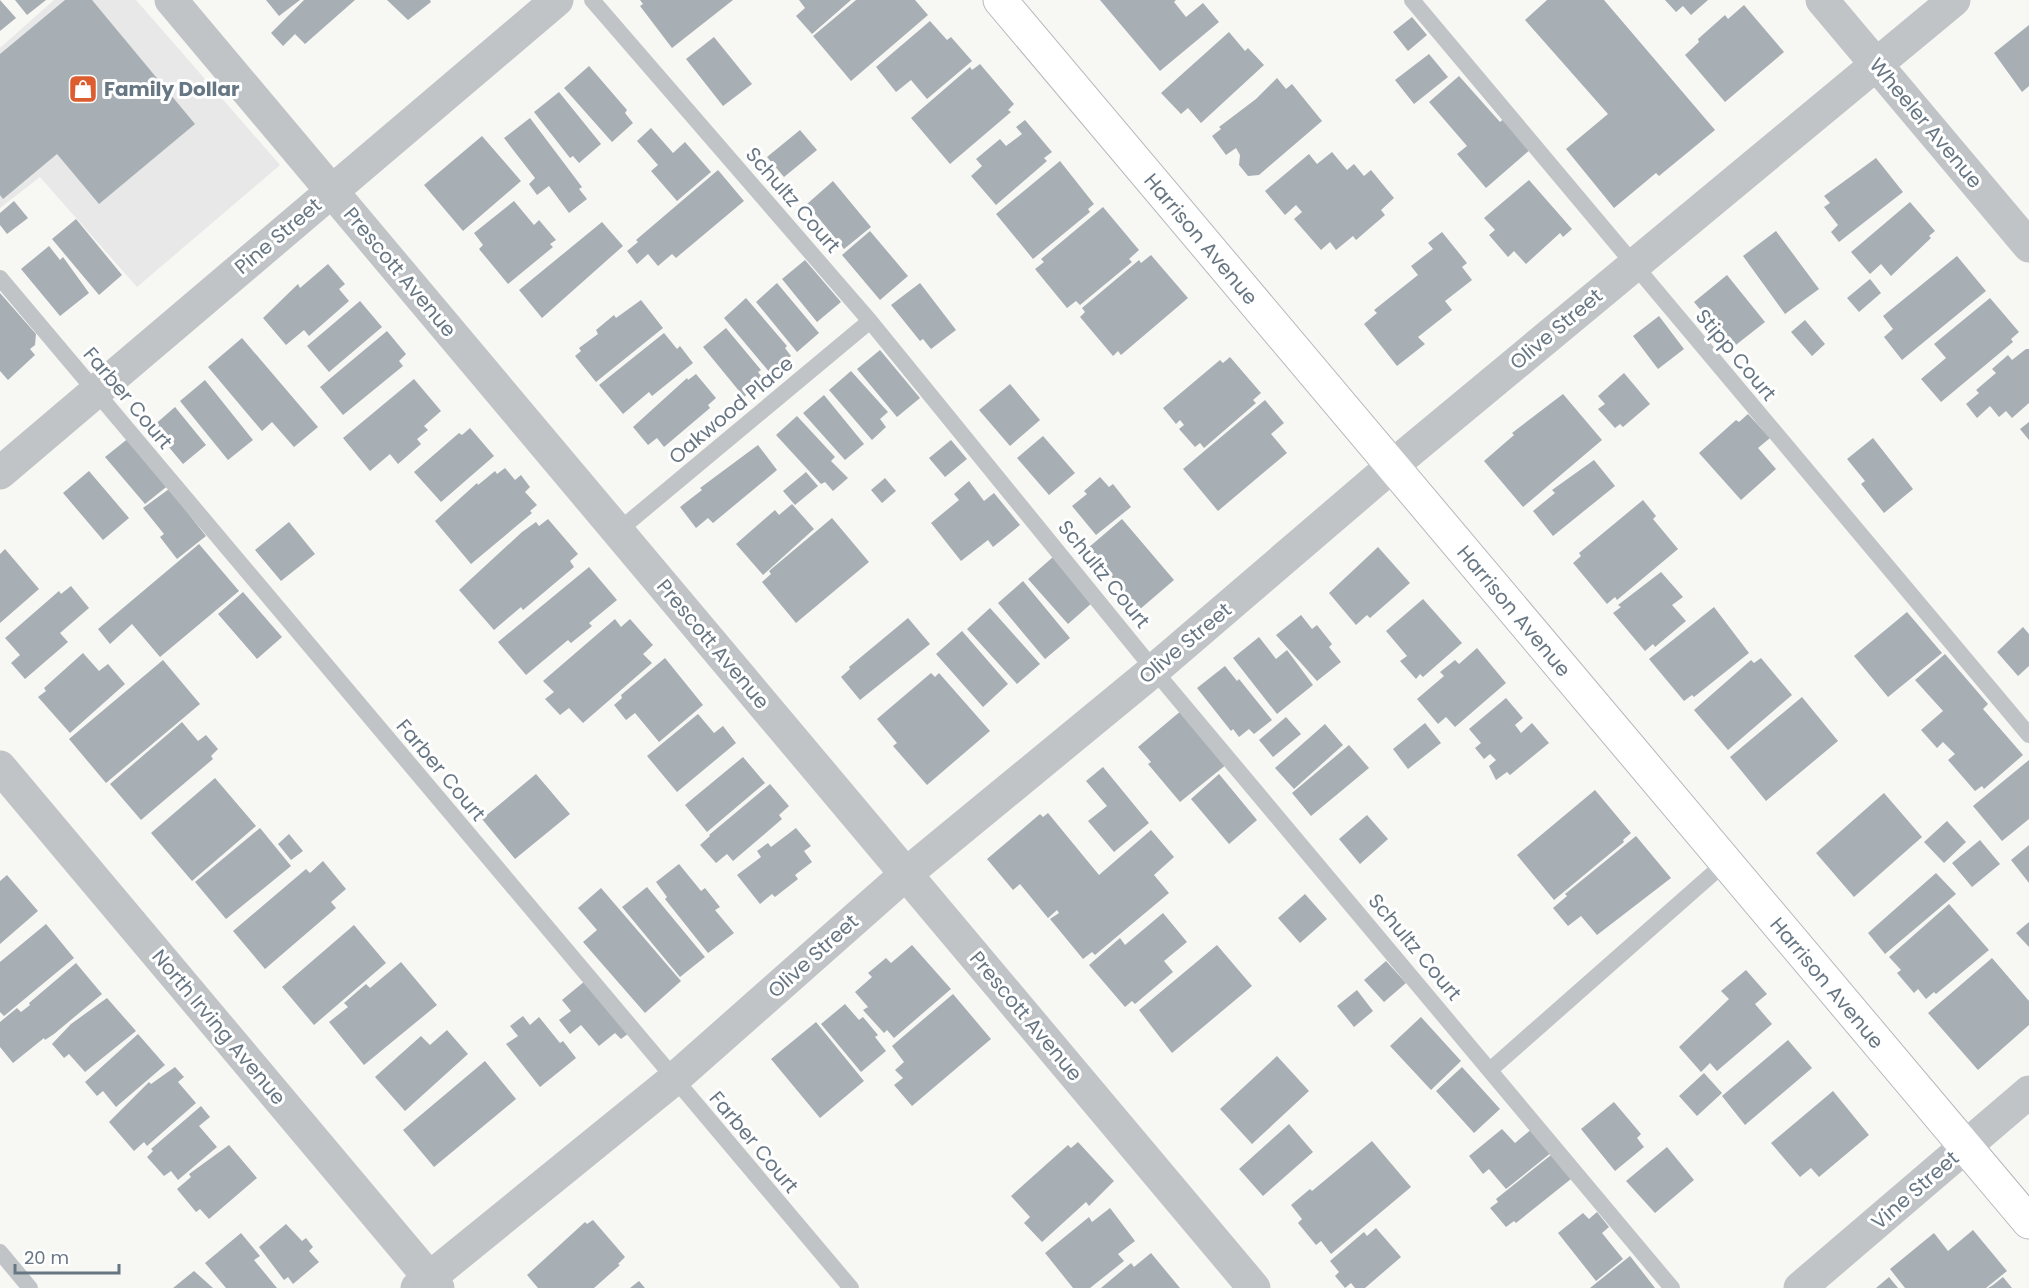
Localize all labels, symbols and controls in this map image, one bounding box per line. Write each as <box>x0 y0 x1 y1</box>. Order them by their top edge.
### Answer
street label: Wheeler Avenue <box>1863 52 1989 194</box>
shop icon: Family Dollar <box>67 73 99 105</box>
place label: Family Dollar <box>104 75 240 103</box>
street label: Schultz Court <box>739 141 847 259</box>
street label: Harrison Avenue <box>1138 167 1264 311</box>
street label: Pine Street <box>229 191 327 281</box>
street label: Prescott Avenue <box>337 201 463 343</box>
street label: Olive Street <box>1504 282 1608 376</box>
street label: Stipp Court <box>1689 303 1783 407</box>
street label: Farber Court <box>77 341 179 455</box>
street label: Oakwood Place <box>663 349 799 471</box>
street label: Schultz Court <box>1052 514 1156 634</box>
street label: Harrison Avenue <box>1451 539 1577 683</box>
street label: Prescott Avenue <box>650 573 776 715</box>
street label: Olive Street <box>1133 596 1237 690</box>
street label: Farber Court <box>390 713 492 827</box>
street label: Schultz Court <box>1362 887 1468 1007</box>
street label: Olive Street <box>762 908 864 1004</box>
street label: Harrison Avenue <box>1764 911 1890 1055</box>
street label: North Irving Avenue <box>146 943 292 1111</box>
street label: Prescott Avenue <box>963 945 1089 1087</box>
street label: Farber Court <box>703 1085 805 1199</box>
street label: Vine Street <box>1865 1144 1965 1236</box>
scale bar <box>15 1237 118 1275</box>
text: 20 m <box>24 1245 69 1270</box>

